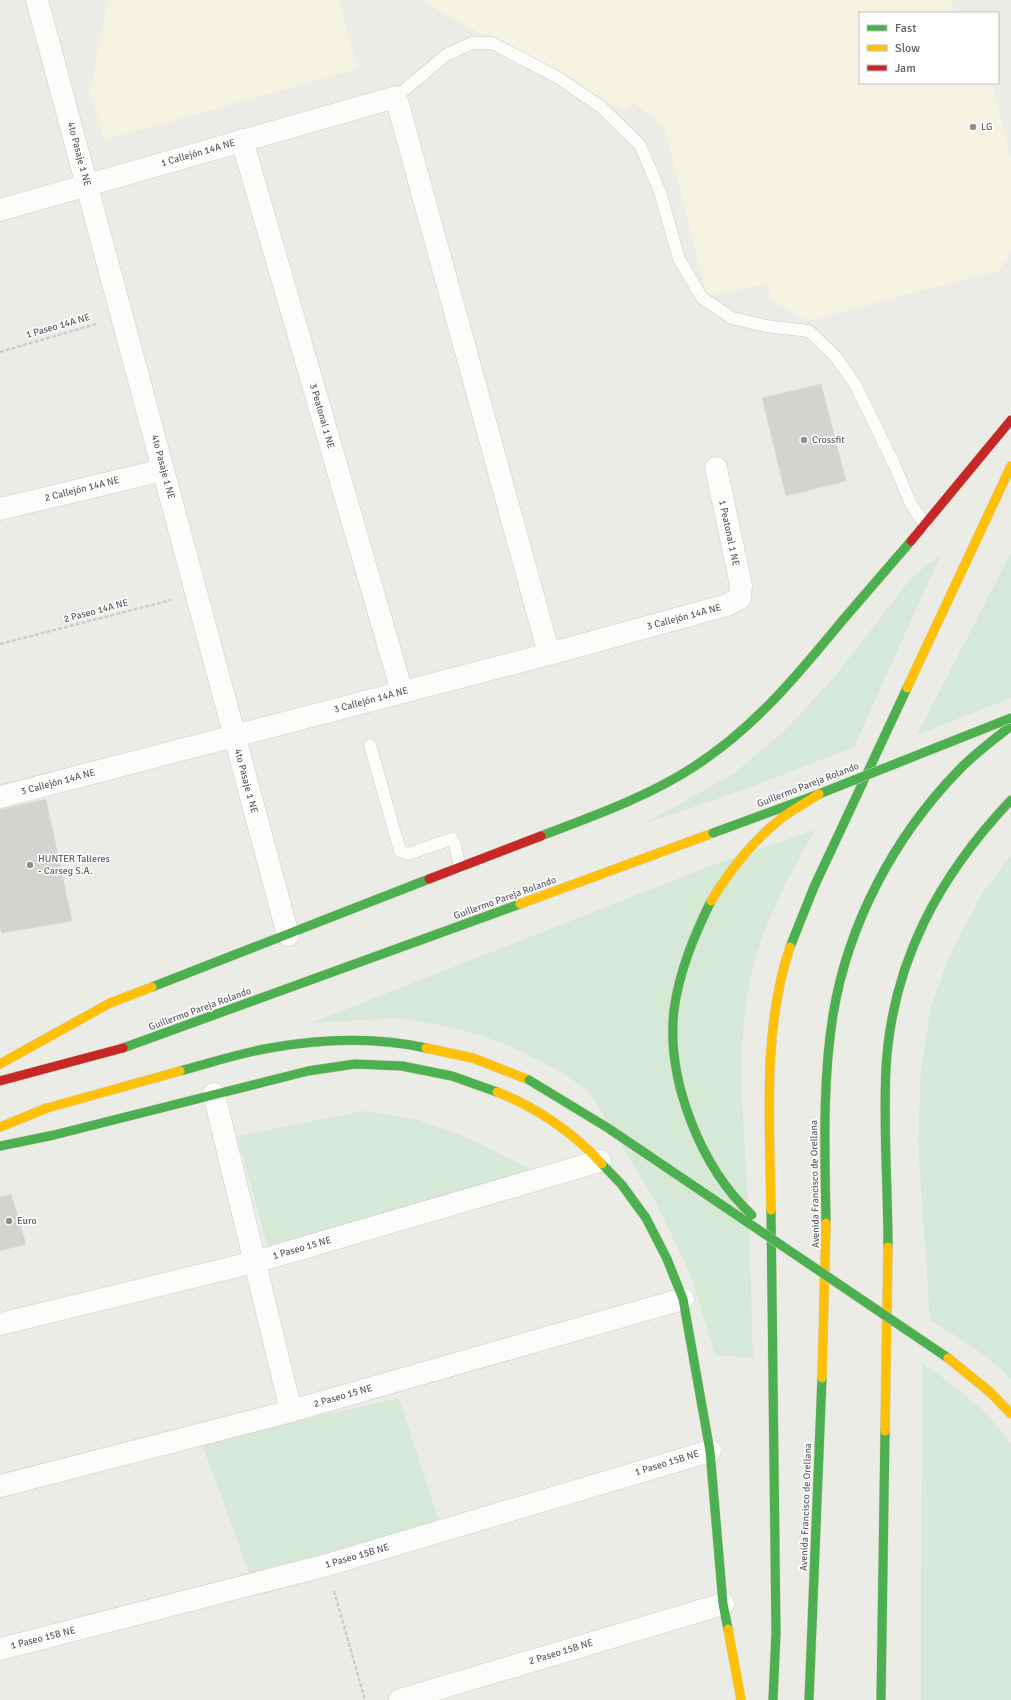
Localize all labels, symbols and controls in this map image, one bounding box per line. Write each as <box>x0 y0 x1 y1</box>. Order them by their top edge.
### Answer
legend <box>859 12 999 84</box>
text: Fast <box>895 21 916 36</box>
text: Slow <box>895 41 920 56</box>
text: Jam <box>895 61 916 76</box>
street label: 4to Pasaje 1 NE <box>65 120 93 188</box>
place label: LG <box>981 121 992 133</box>
marker: LG <box>968 122 978 132</box>
street label: 1 Callejón 14A NE <box>160 137 237 169</box>
street label: 1 Paseo 14A NE <box>24 311 92 341</box>
street label: 3 Peatonal 1 NE <box>307 382 337 450</box>
street label: 4to Pasaje 1 NE <box>149 433 177 501</box>
place label: Crossfit <box>812 434 845 446</box>
marker: Crossfit <box>799 435 809 445</box>
street label: 2 Callejón 14A NE <box>43 474 121 504</box>
street label: 1 Peatonal 1 NE <box>716 499 742 567</box>
street label: 2 Paseo 14A NE <box>62 597 130 625</box>
street label: 3 Callejón 14A NE <box>645 601 723 633</box>
street label: 3 Callejón 14A NE <box>332 684 410 716</box>
street label: 4to Pasaje 1 NE <box>232 747 260 815</box>
street label: Guillermo Pareja Rolando <box>755 760 861 810</box>
street label: 3 Callejón 14A NE <box>19 766 97 798</box>
place label: HUNTER Talleres - Carseg S.A. <box>38 853 110 877</box>
marker: HUNTER Talleres - Carseg S.A. <box>25 860 35 870</box>
street label: Guillermo Pareja Rolando <box>452 874 558 922</box>
street label: Guillermo Pareja Rolando <box>147 985 253 1033</box>
street label: Avenida Francisco de Orellana <box>808 1120 822 1248</box>
place label: Euro <box>17 1215 37 1227</box>
marker: Euro <box>4 1216 14 1226</box>
street label: 1 Paseo 15 NE <box>271 1234 333 1262</box>
street label: 2 Paseo 15 NE <box>312 1382 374 1410</box>
street label: Avenida Francisco de Orellana <box>798 1443 814 1571</box>
street label: 1 Paseo 15B NE <box>633 1447 701 1478</box>
street label: 1 Paseo 15B NE <box>323 1541 391 1571</box>
street label: 1 Paseo 15B NE <box>9 1624 77 1652</box>
street label: 2 Paseo 15B NE <box>527 1636 595 1667</box>

